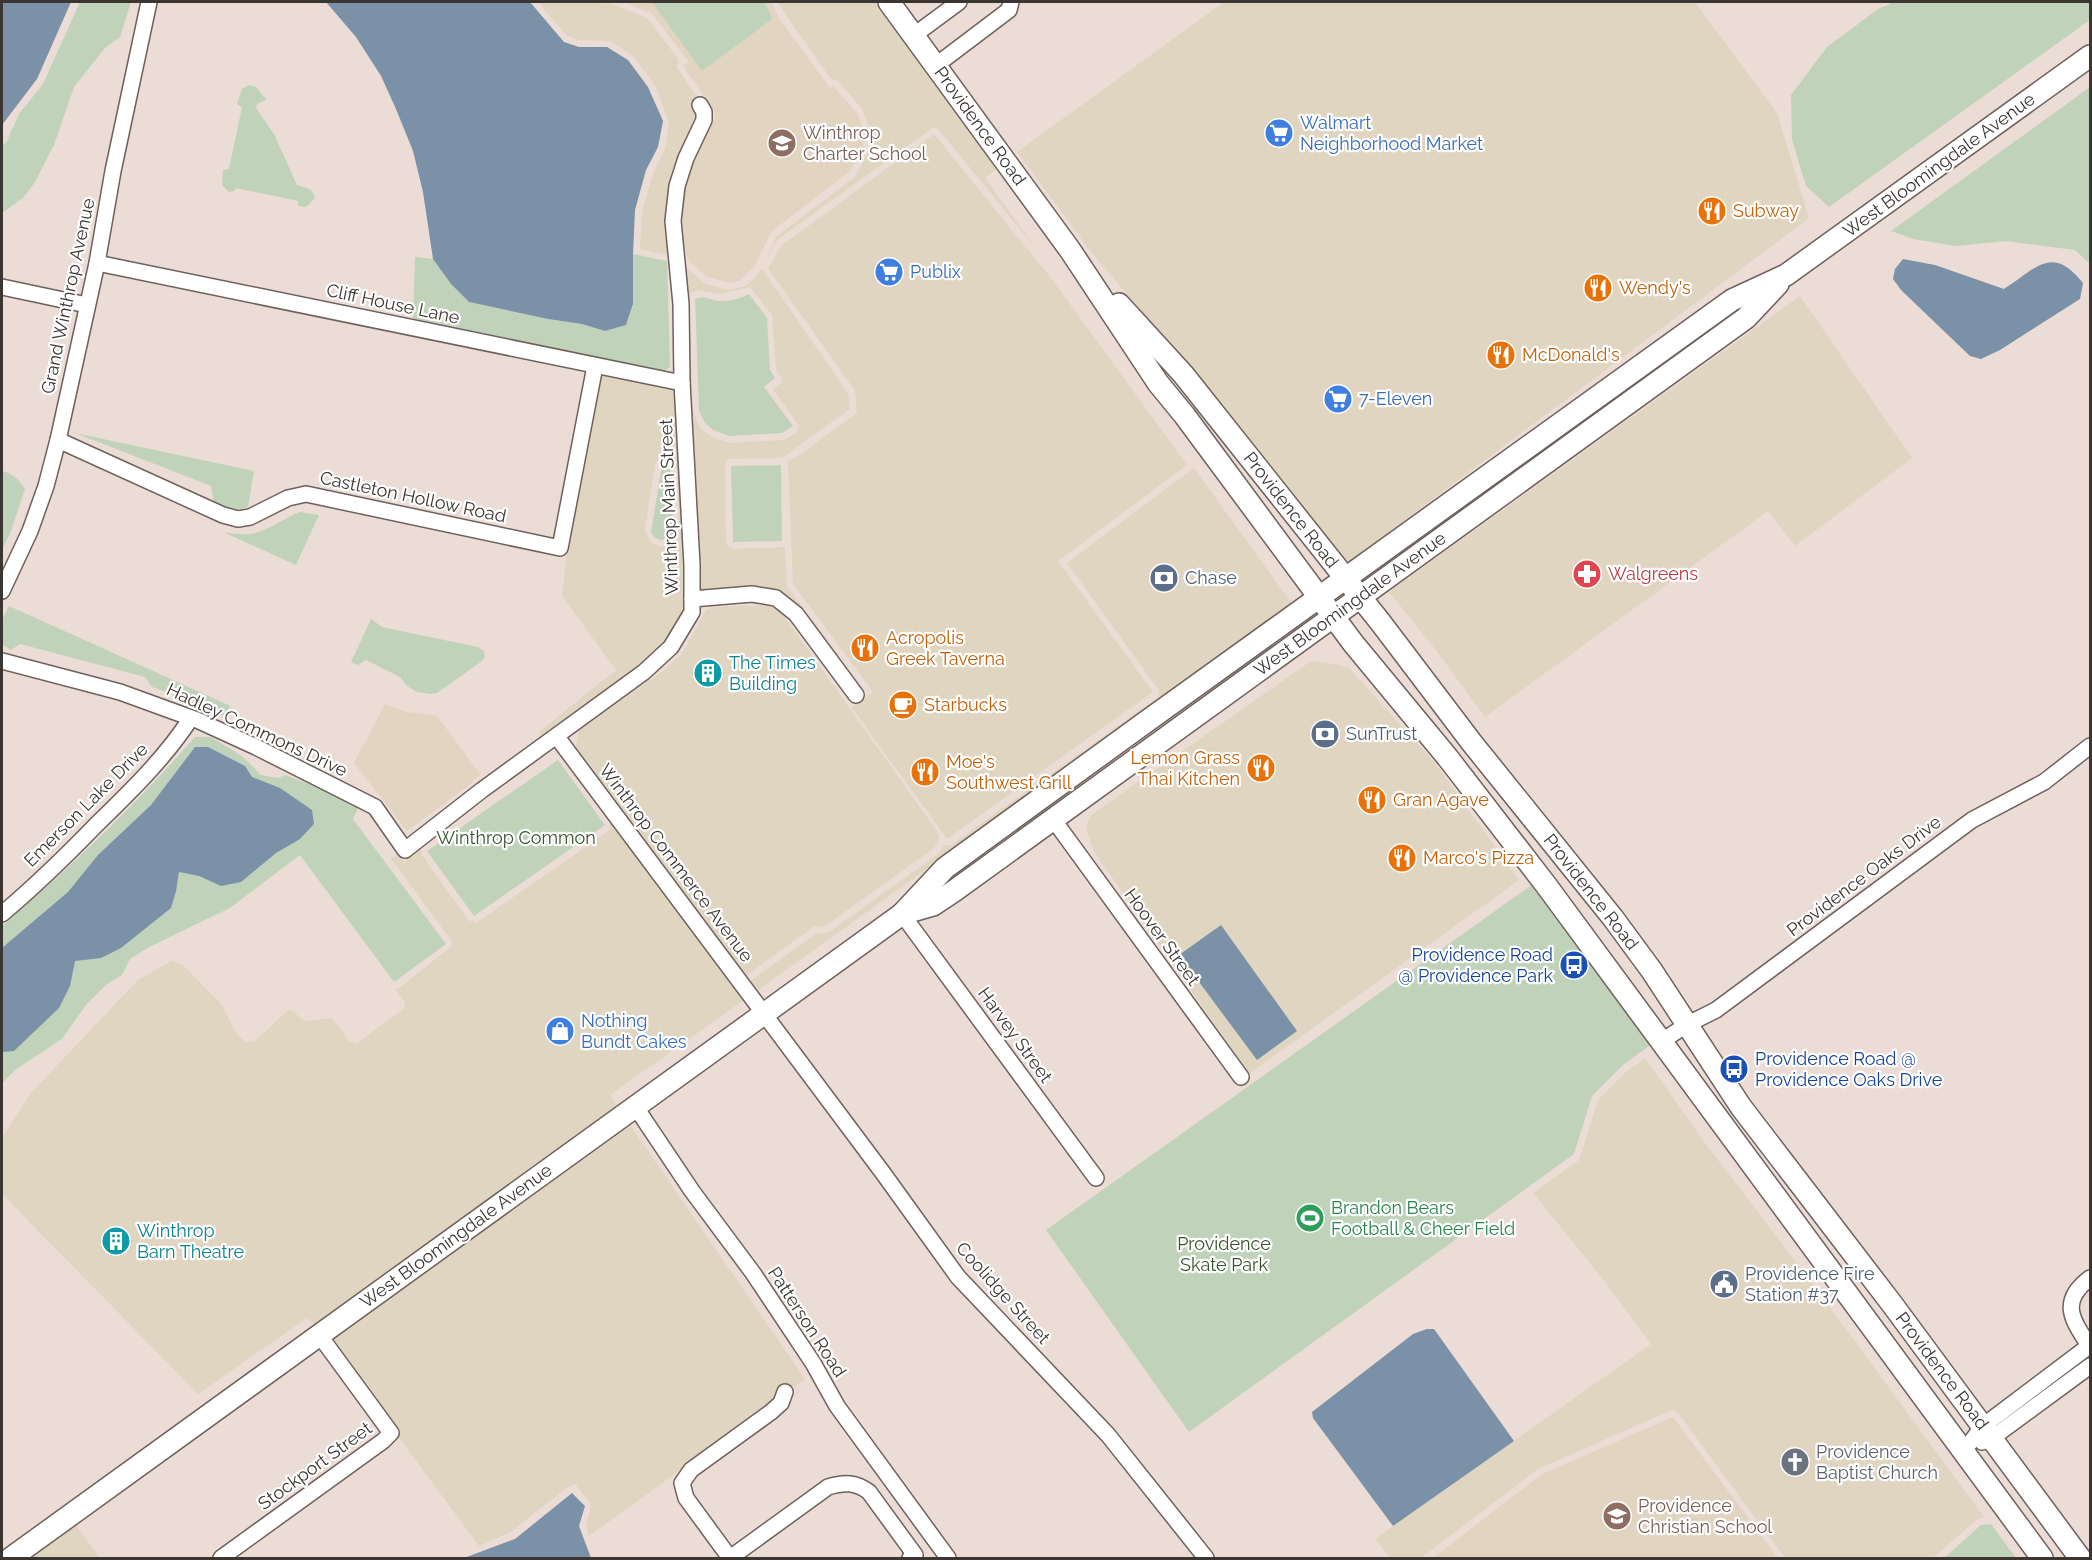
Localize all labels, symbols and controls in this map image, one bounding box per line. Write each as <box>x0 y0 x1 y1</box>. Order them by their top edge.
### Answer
street label: Providence Road <box>930 62 1030 189</box>
street label: West Bloomingdale Avenue <box>1839 88 2039 241</box>
place label: Walmart Neighborhood Market <box>1300 112 1483 154</box>
supermarket icon: Walmart Neighborhood Market <box>1263 117 1295 149</box>
place label: Winthrop Charter School <box>803 122 927 164</box>
school or university icon: Winthrop Charter School <box>766 127 798 159</box>
restaurant icon: Subway <box>1696 195 1728 227</box>
street label: Grand Winthrop Avenue <box>37 196 99 396</box>
place label: Subway <box>1733 200 1799 221</box>
supermarket icon: Publix <box>873 256 905 288</box>
place label: Publix <box>910 261 961 282</box>
restaurant icon: Wendy's <box>1582 272 1614 304</box>
place label: Wendy's <box>1619 277 1691 298</box>
street label: Cliff House Lane <box>325 279 462 328</box>
restaurant icon: McDonald's <box>1485 339 1517 371</box>
place label: McDonald's <box>1522 344 1620 365</box>
supermarket icon: 7-Eleven <box>1322 383 1354 415</box>
place label: 7-Eleven <box>1359 388 1432 409</box>
street label: Winthrop Main Street <box>655 418 682 596</box>
street label: Providence Road <box>1240 447 1343 572</box>
street label: Castleton Hollow Road <box>318 467 508 527</box>
street label: West Bloomingdale Avenue <box>1250 527 1450 680</box>
pharmacy icon: Walgreens <box>1571 558 1603 590</box>
bank icon: Chase <box>1148 562 1180 594</box>
place label: Walgreens <box>1608 563 1698 584</box>
place label: Chase <box>1185 567 1237 588</box>
place label: Acropolis Greek Taverna <box>886 627 1005 669</box>
restaurant icon: Acropolis Greek Taverna <box>849 632 881 664</box>
place label: The Times Building <box>729 652 816 694</box>
building icon: The Times Building <box>692 657 724 689</box>
street label: Hadley Commons Drive <box>164 678 351 781</box>
cafe icon: Starbucks <box>887 689 919 721</box>
place label: Starbucks <box>924 694 1007 715</box>
bank icon: SunTrust <box>1309 718 1341 750</box>
place label: SunTrust <box>1346 723 1417 744</box>
street label: Emerson Lake Drive <box>19 738 152 871</box>
place label: Lemon Grass Thai Kitchen <box>1130 747 1240 789</box>
place label: Moe's Southwest Grill <box>946 751 1072 793</box>
restaurant icon: Lemon Grass Thai Kitchen <box>1245 752 1277 784</box>
restaurant icon: Moe's Southwest Grill <box>909 756 941 788</box>
street label: Winthrop Commerce Avenue <box>595 760 758 966</box>
restaurant icon: Gran Agave <box>1356 784 1388 816</box>
place label: Gran Agave <box>1393 789 1489 810</box>
street label: Providence Oaks Drive <box>1783 811 1945 940</box>
park label: Winthrop Common <box>436 827 596 848</box>
street label: Providence Road <box>1540 829 1643 954</box>
restaurant icon: Marco's Pizza <box>1386 842 1418 874</box>
place label: Marco's Pizza <box>1423 847 1534 868</box>
street label: Hoover Street <box>1120 884 1205 989</box>
place label: Providence Road @ Providence Park <box>1398 944 1553 986</box>
bus stop icon: Providence Road @ Providence Park <box>1558 949 1590 981</box>
street label: Harvey Street <box>974 983 1057 1086</box>
place label: Nothing Bundt Cakes <box>581 1010 687 1052</box>
shop icon: Nothing Bundt Cakes <box>544 1015 576 1047</box>
place label: Providence Road @ Providence Oaks Drive <box>1755 1048 1943 1090</box>
bus stop icon: Providence Road @ Providence Oaks Drive <box>1718 1053 1750 1085</box>
street label: West Bloomingdale Avenue <box>356 1159 556 1312</box>
place label: Brandon Bears Football & Cheer Field <box>1331 1197 1515 1239</box>
sports icon: Brandon Bears Football & Cheer Field <box>1294 1202 1326 1234</box>
place label: Winthrop Barn Theatre <box>137 1220 245 1262</box>
building icon: Winthrop Barn Theatre <box>100 1225 132 1257</box>
park label: Providence Skate Park <box>1177 1233 1271 1275</box>
street label: Coolidge Street <box>952 1237 1055 1348</box>
street label: Patterson Road <box>764 1263 851 1381</box>
place label: Providence Fire Station #37 <box>1745 1263 1875 1305</box>
public building icon: Providence Fire Station #37 <box>1708 1268 1740 1300</box>
street label: Providence Road <box>1891 1308 1993 1434</box>
street label: Stockport Street <box>254 1417 376 1514</box>
place label: Providence Baptist Church <box>1816 1441 1938 1483</box>
church icon: Providence Baptist Church <box>1779 1446 1811 1478</box>
place label: Providence Christian School <box>1638 1495 1772 1537</box>
school or university icon: Providence Christian School <box>1601 1500 1633 1532</box>

